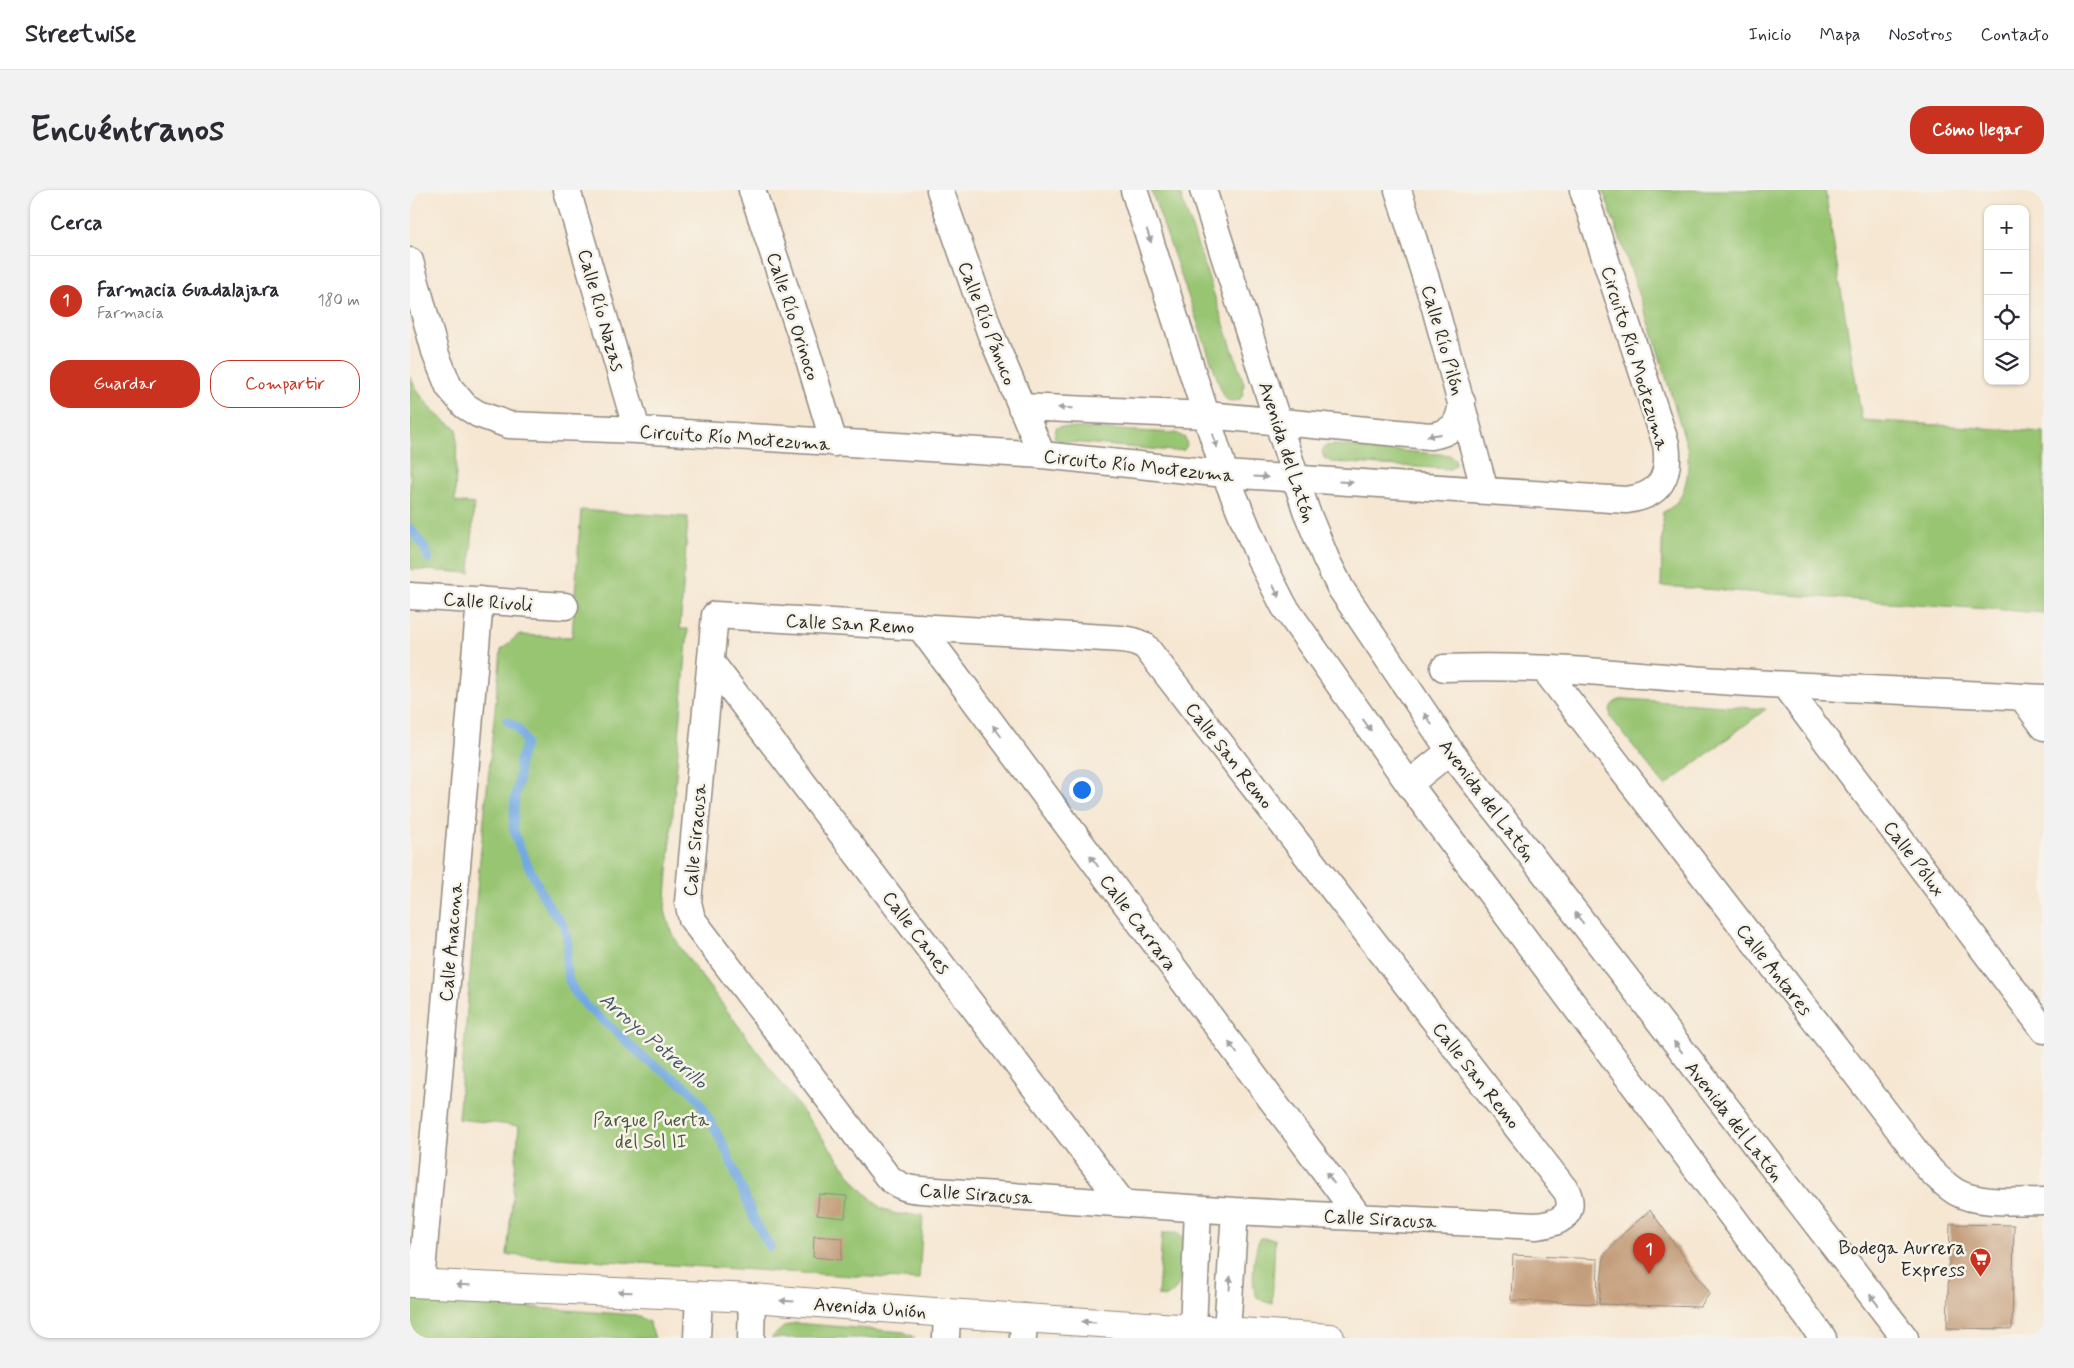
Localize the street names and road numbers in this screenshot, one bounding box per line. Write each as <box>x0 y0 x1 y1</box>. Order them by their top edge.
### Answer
street label: Calle Río Nazas <box>571 246 630 374</box>
street label: Calle Río Orinoco <box>760 249 825 384</box>
street label: Calle Río Pánuco <box>952 258 1022 389</box>
street label: Circuito Río Moctezuma <box>1595 263 1675 454</box>
street label: Calle Río Pilón <box>1415 282 1470 398</box>
street label: Avenida del Latón <box>1252 379 1321 526</box>
street label: Circuito Río Moctezuma <box>639 419 832 458</box>
street label: Circuito Río Moctezuma <box>1042 444 1236 489</box>
street label: Calle Rivoli <box>442 587 534 618</box>
street label: Calle San Remo <box>785 609 915 640</box>
street label: Calle San Remo <box>1179 697 1278 814</box>
street label: Avenida del Latón <box>1433 735 1541 867</box>
street label: Calle Siracusa <box>678 782 713 898</box>
street label: Calle Pólux <box>1877 816 1950 902</box>
street label: Calle Carrara <box>1093 870 1182 976</box>
street label: Calle Anacona <box>434 881 469 1003</box>
street label: Calle Canes <box>876 886 955 980</box>
street label: Calle Antares <box>1730 919 1818 1022</box>
street label: Calle San Remo <box>1426 1017 1525 1134</box>
street label: Avenida del Latón <box>1679 1056 1789 1187</box>
street label: Calle Siracusa <box>919 1178 1034 1211</box>
street label: Calle Siracusa <box>1323 1204 1438 1235</box>
street label: Avenida Unión <box>813 1292 927 1325</box>

